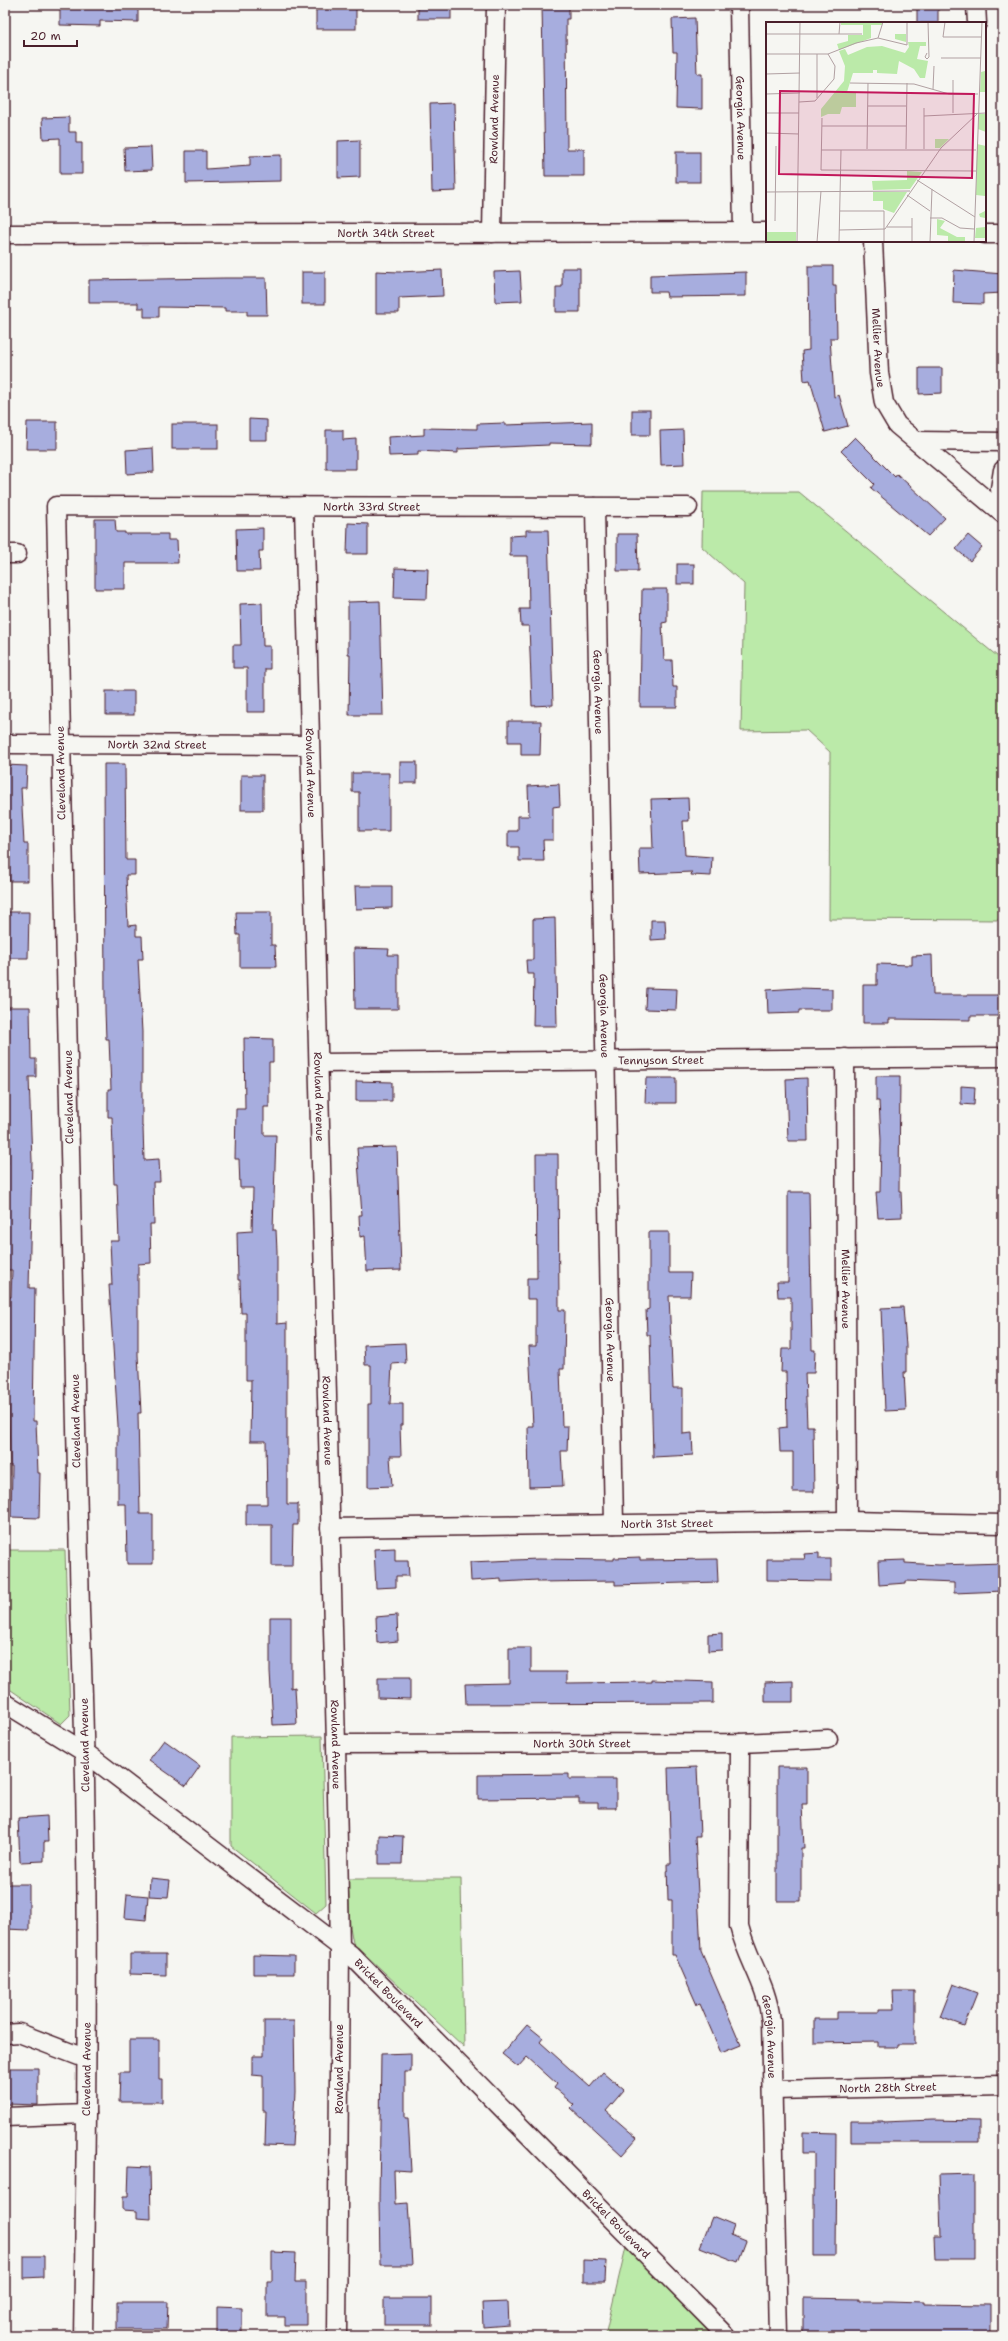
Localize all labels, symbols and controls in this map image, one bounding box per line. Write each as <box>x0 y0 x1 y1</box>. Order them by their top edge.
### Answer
scale bar <box>24 22 77 48</box>
inset map <box>766 22 986 242</box>
text: 20 m <box>30 28 61 44</box>
street label: Rowland Avenue <box>486 74 502 164</box>
street label: Georgia Avenue <box>733 76 749 160</box>
street label: North 34th Street <box>337 225 435 241</box>
street label: Mellier Avenue <box>869 308 889 389</box>
street label: North 33rd Street <box>323 499 420 514</box>
street label: Georgia Avenue <box>590 649 607 734</box>
street label: Cleveland Avenue <box>53 726 69 820</box>
street label: Rowland Avenue <box>302 728 320 818</box>
street label: North 32nd Street <box>107 737 207 752</box>
street label: Georgia Avenue <box>596 973 613 1058</box>
street label: Cleveland Avenue <box>61 1050 77 1144</box>
street label: Rowland Avenue <box>311 1052 328 1142</box>
street label: Tennyson Street <box>618 1052 704 1068</box>
street label: Mellier Avenue <box>838 1249 854 1329</box>
street label: Georgia Avenue <box>602 1297 619 1382</box>
street label: Cleveland Avenue <box>68 1374 84 1468</box>
street label: Rowland Avenue <box>319 1376 336 1466</box>
street label: North 31st Street <box>621 1515 713 1532</box>
street label: Cleveland Avenue <box>77 1698 93 1792</box>
street label: Rowland Avenue <box>327 1699 344 1790</box>
street label: North 30th Street <box>533 1736 631 1751</box>
street label: Brickel Boulevard <box>351 1955 426 2031</box>
street label: Georgia Avenue <box>758 1993 780 2079</box>
street label: Cleveland Avenue <box>79 2022 94 2116</box>
street label: Rowland Avenue <box>332 2024 347 2114</box>
street label: North 28th Street <box>839 2079 937 2096</box>
street label: Brickel Boulevard <box>579 2186 654 2262</box>

